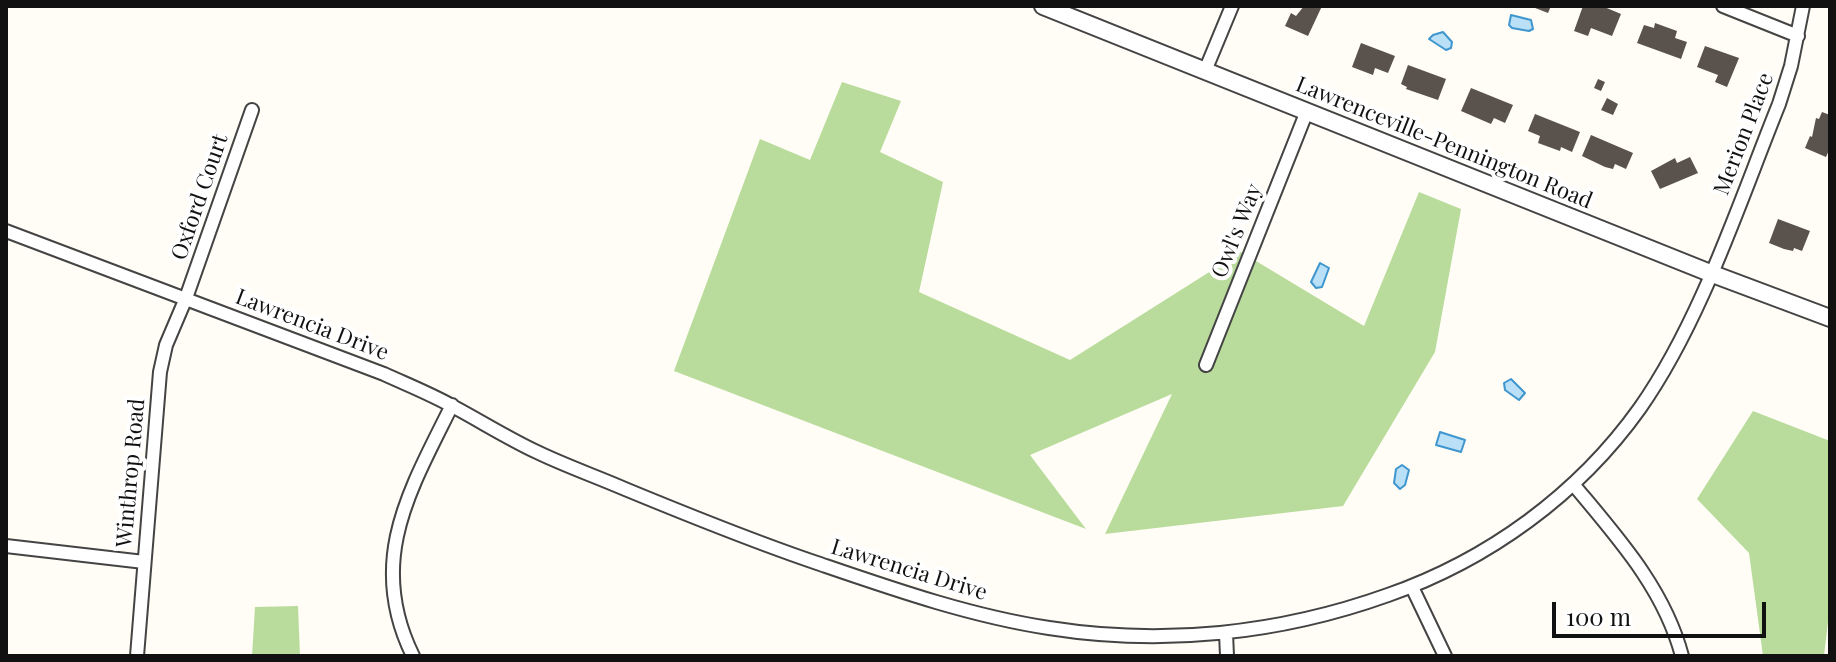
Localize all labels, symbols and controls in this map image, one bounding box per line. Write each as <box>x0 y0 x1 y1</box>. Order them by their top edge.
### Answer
street label: Merion Place <box>1709 69 1779 199</box>
street label: Lawrenceville-Pennington Road <box>1292 71 1596 215</box>
street label: Oxford Court <box>166 131 234 263</box>
street label: Owl's Way <box>1206 180 1268 282</box>
street label: Lawrencia Drive <box>232 284 392 366</box>
street label: Winthrop Road <box>111 397 151 549</box>
street label: Lawrencia Drive <box>828 534 990 606</box>
scale bar <box>1556 586 1770 636</box>
text: 100 m <box>1566 600 1631 632</box>

